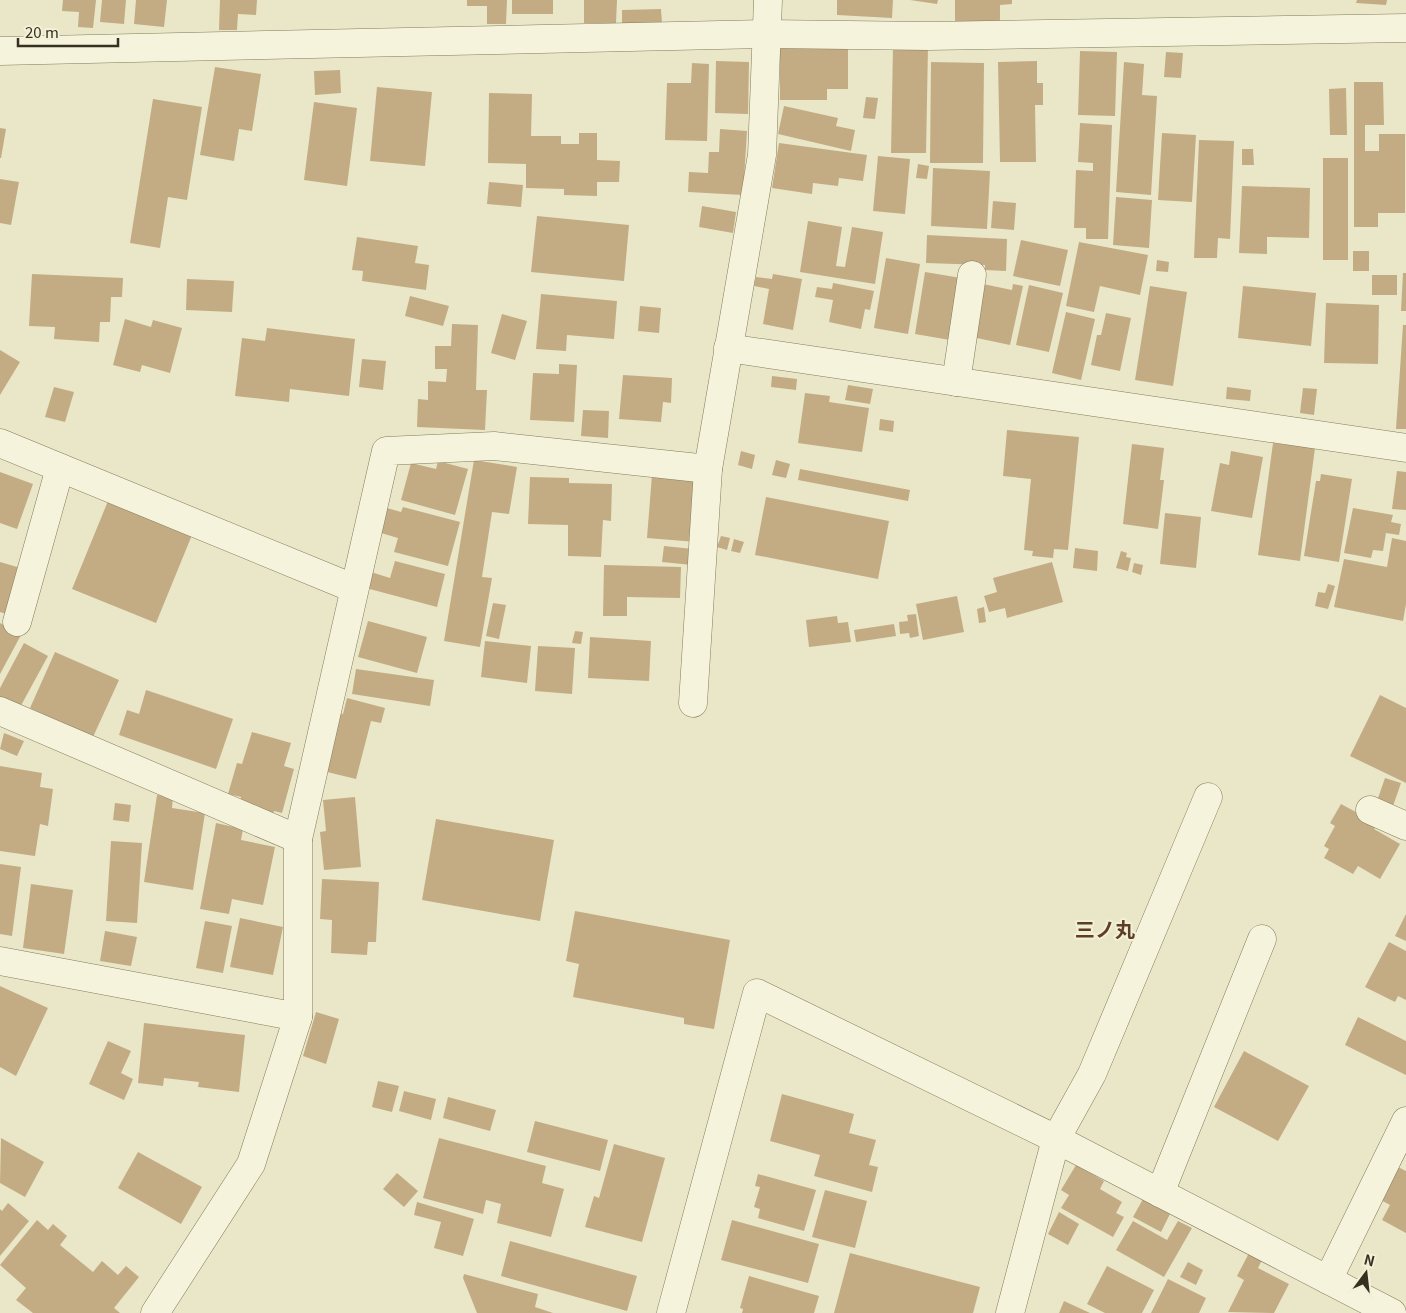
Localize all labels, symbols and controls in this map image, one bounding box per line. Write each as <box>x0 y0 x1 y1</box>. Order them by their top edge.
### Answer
scale bar <box>18 15 118 47</box>
text: 20 m <box>25 21 59 42</box>
district label: 三ノ丸 <box>1075 914 1135 943</box>
north arrow <box>1341 1248 1391 1298</box>
text: N <box>1362 1248 1377 1270</box>

